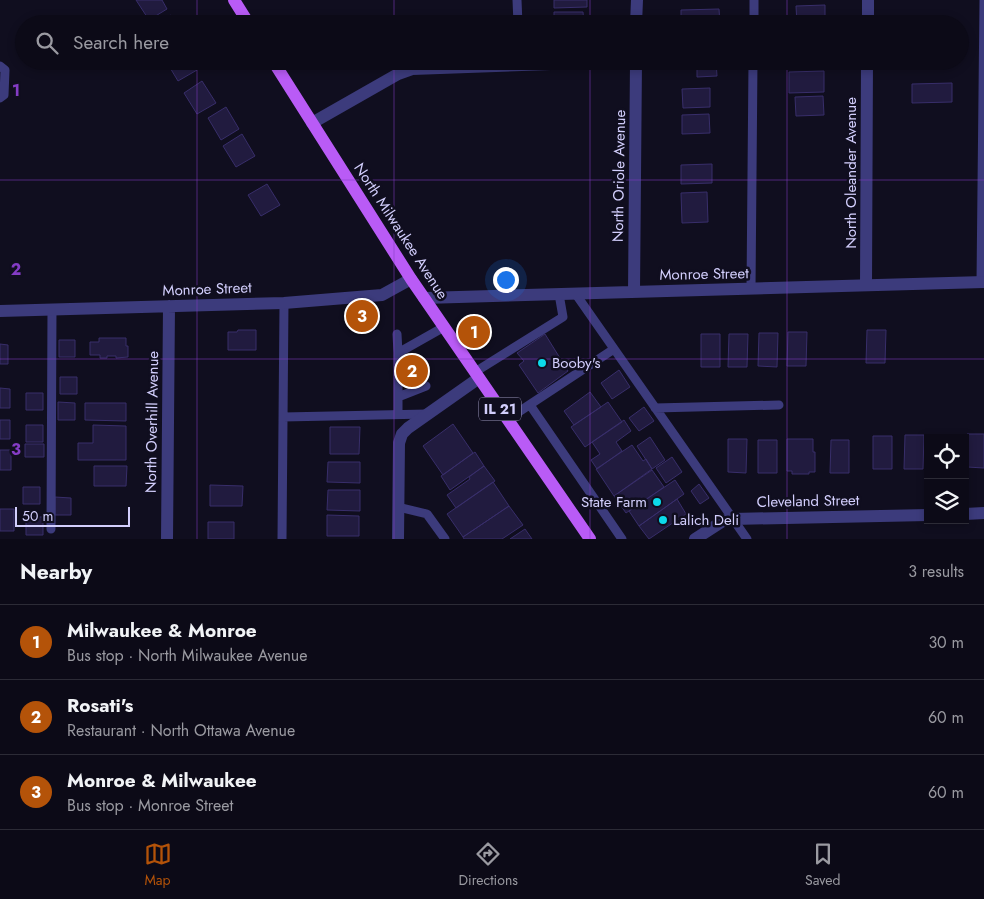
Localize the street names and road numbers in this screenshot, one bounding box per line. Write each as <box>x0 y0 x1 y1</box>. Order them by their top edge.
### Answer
street label: North Oleander Avenue <box>840 97 862 249</box>
street label: North Oriole Avenue <box>607 109 631 242</box>
street label: North Milwaukee Avenue <box>349 158 454 304</box>
street label: Monroe Street <box>659 262 749 286</box>
street label: Monroe Street <box>162 276 252 302</box>
street label: North Overhill Avenue <box>140 350 164 493</box>
road number: IL 21 <box>479 398 521 420</box>
street label: Cleveland Street <box>756 489 860 513</box>

